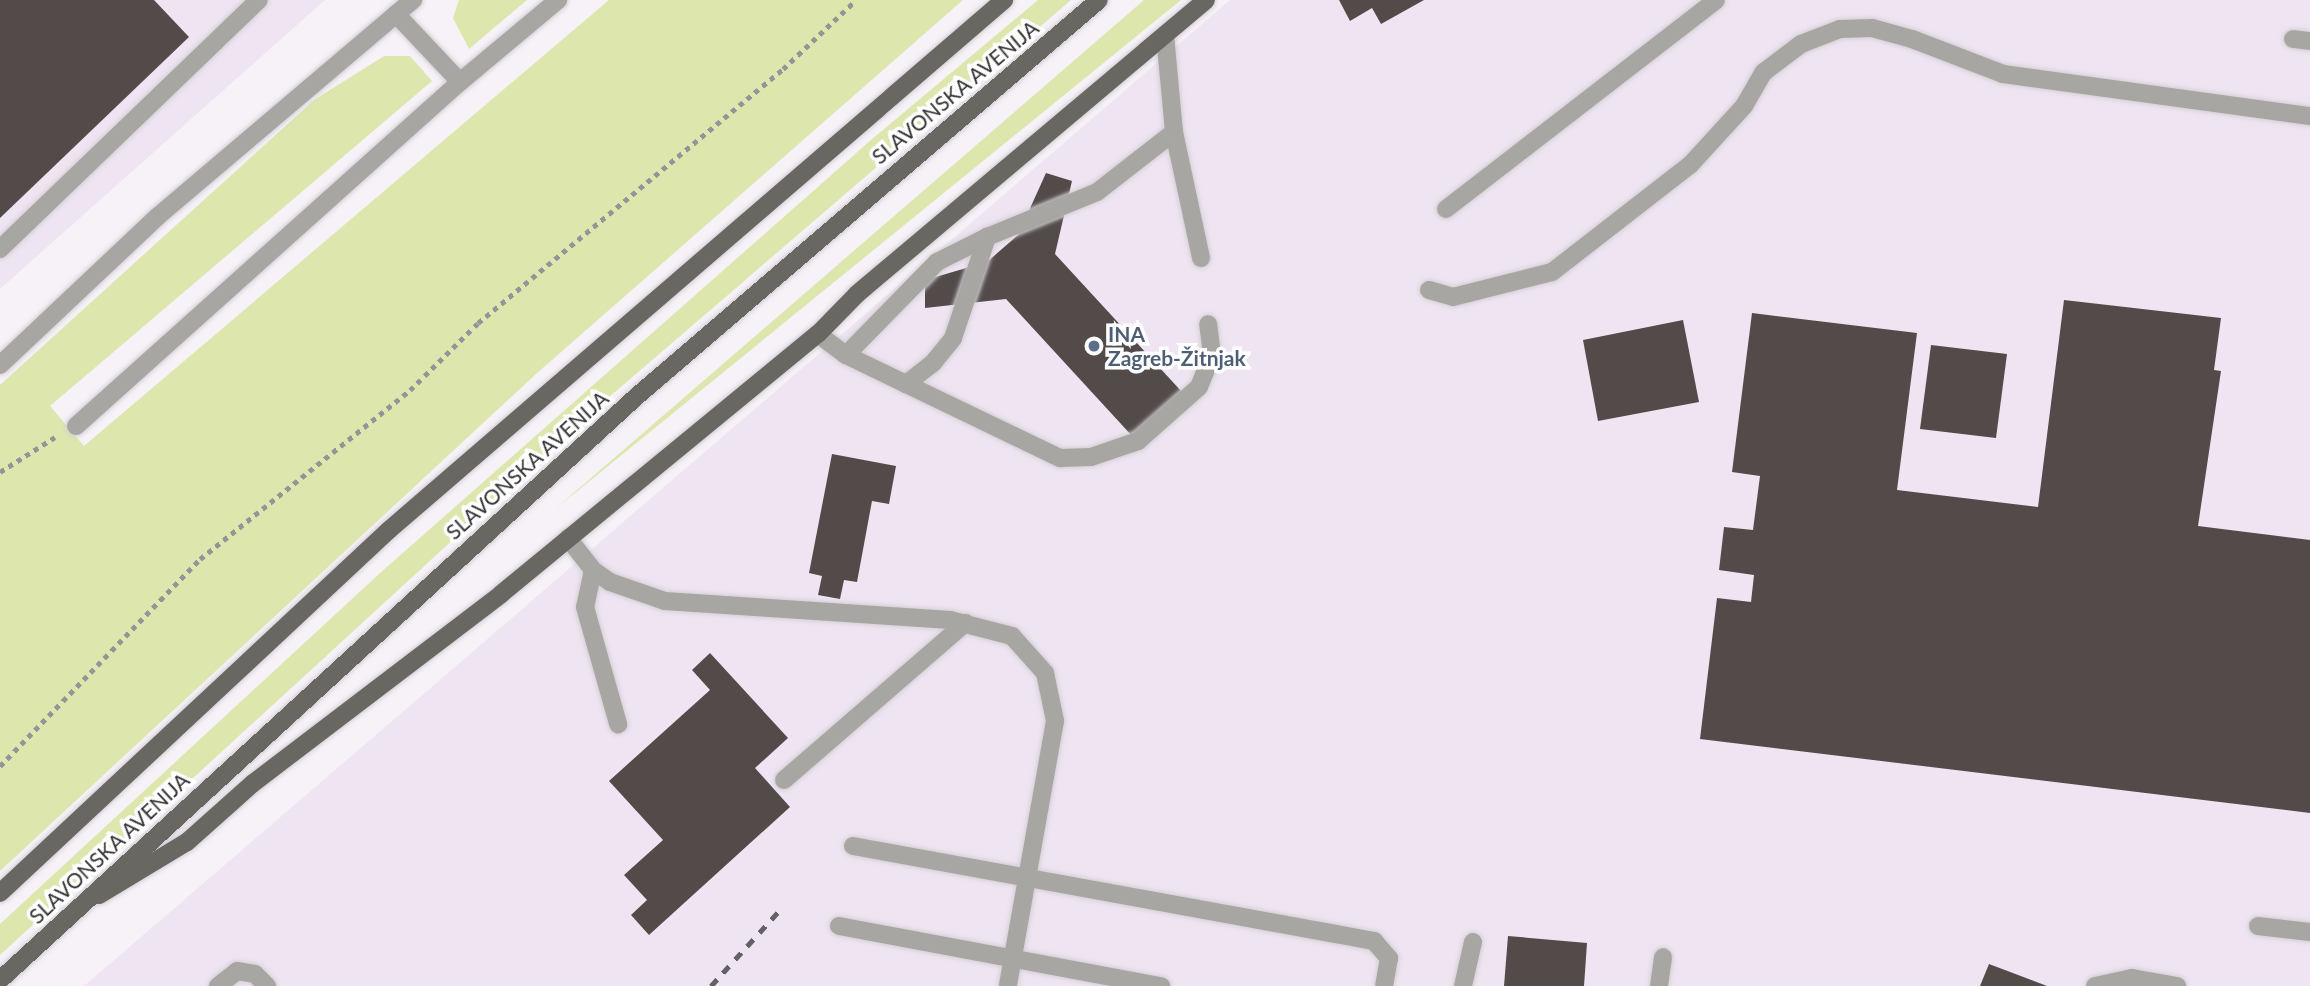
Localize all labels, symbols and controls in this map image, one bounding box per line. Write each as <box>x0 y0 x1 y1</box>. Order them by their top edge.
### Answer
street label: SLAVONSKA AVENIJA <box>866 15 1044 169</box>
place label: INA Zagreb-Žitnjak <box>1108 321 1246 371</box>
marker: INA Zagreb-Žitnjak <box>1086 338 1102 354</box>
street label: SLAVONSKA AVENIJA <box>440 385 614 545</box>
street label: SLAVONSKA AVENIJA <box>23 767 195 929</box>

